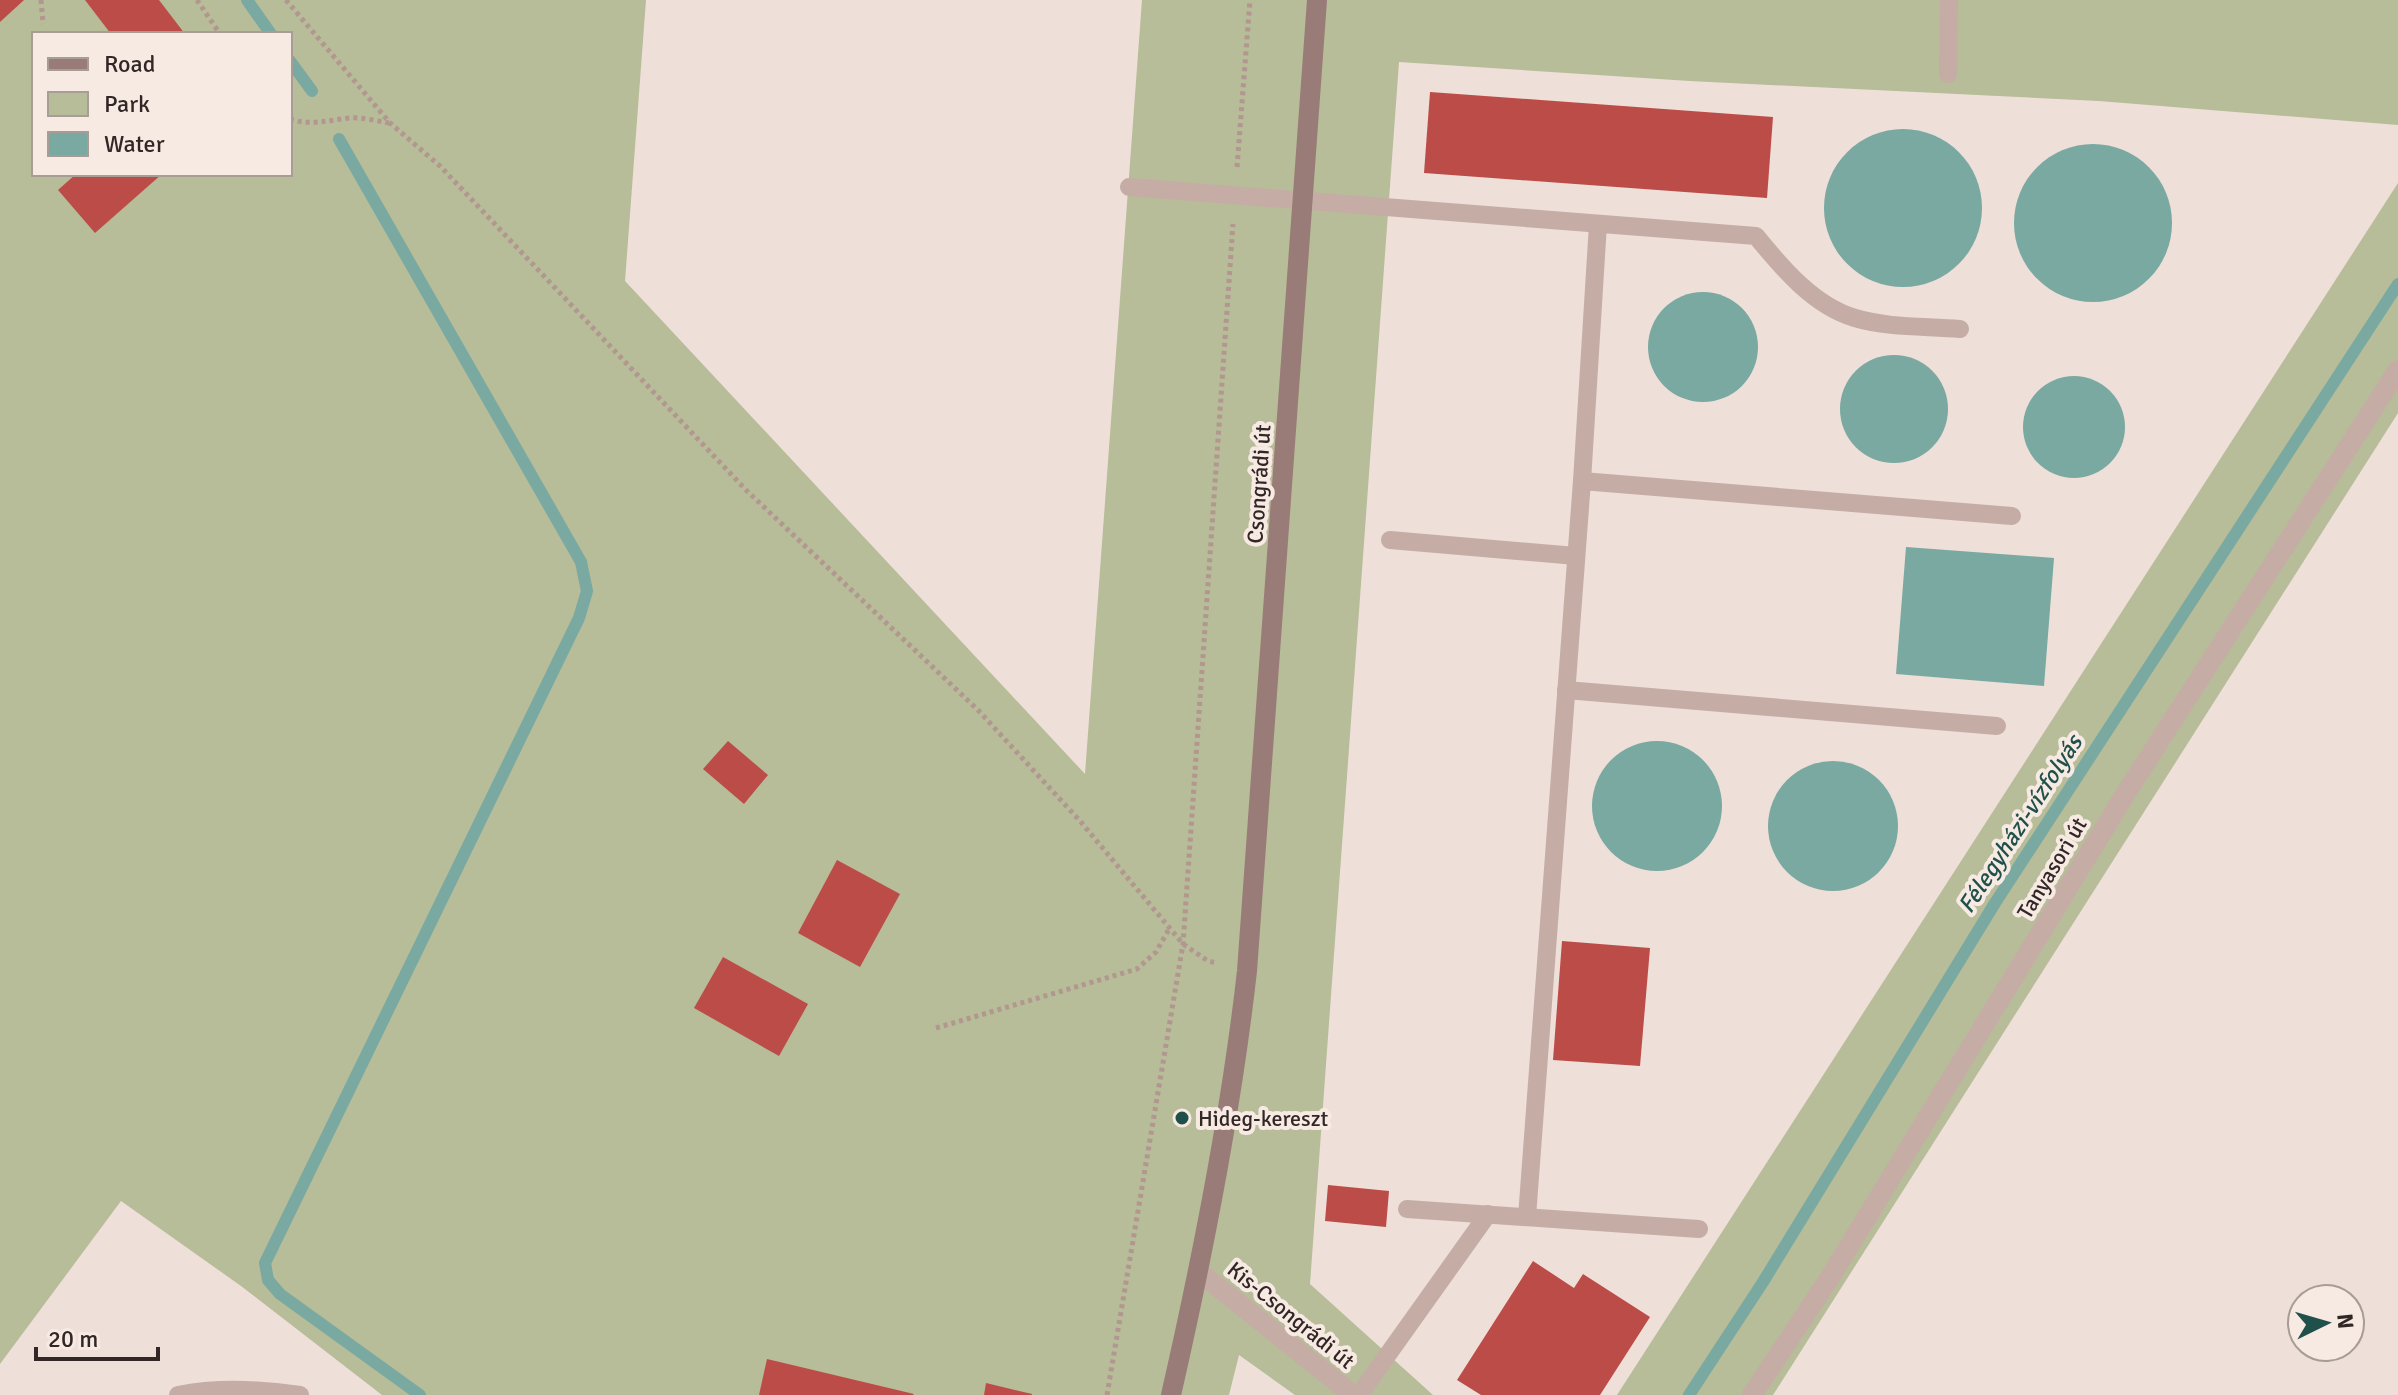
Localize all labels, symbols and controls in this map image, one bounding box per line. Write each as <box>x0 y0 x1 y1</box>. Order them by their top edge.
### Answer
legend <box>32 32 292 176</box>
text: Road <box>104 49 155 79</box>
text: Park <box>104 89 150 119</box>
text: Water <box>104 129 165 159</box>
street label: Csongrádi út <box>1241 423 1277 544</box>
water label: Félegyházi-vízfolyás <box>1951 727 2090 919</box>
street label: Tanyasori út <box>2011 812 2093 923</box>
place label: Hideg-kereszt <box>1198 1105 1329 1132</box>
marker: Hideg-kereszt <box>1173 1109 1191 1127</box>
street label: Kis-Csongrádi út <box>1222 1256 1360 1375</box>
north arrow <box>2286 1283 2366 1363</box>
scale bar <box>36 1311 158 1361</box>
text: N <box>2331 1312 2360 1330</box>
text: 20 m <box>48 1324 98 1354</box>

